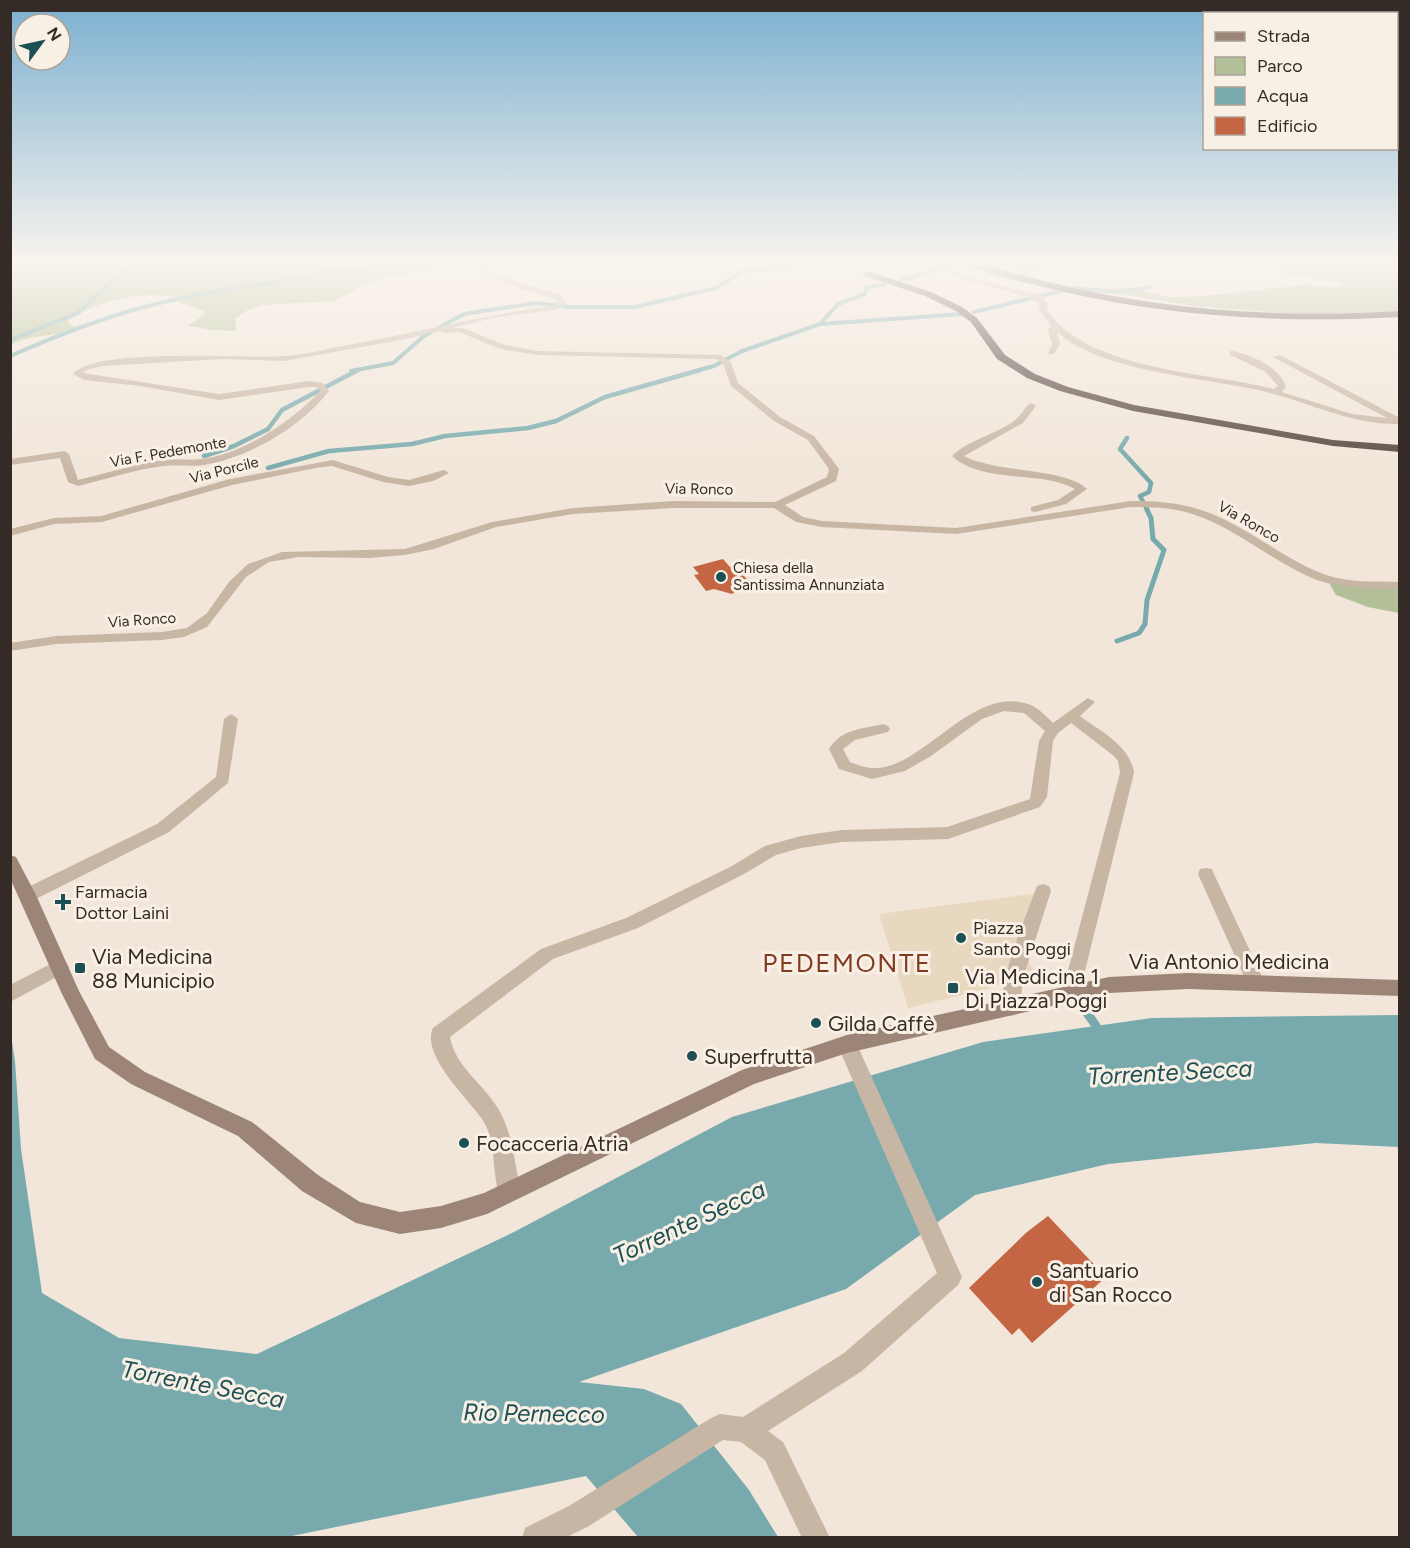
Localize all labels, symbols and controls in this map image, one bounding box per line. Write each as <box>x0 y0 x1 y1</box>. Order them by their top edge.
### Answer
north arrow <box>12 12 72 72</box>
legend <box>1203 12 1398 150</box>
text: N <box>43 24 65 44</box>
text: Strada <box>1257 25 1310 47</box>
text: Parco <box>1257 55 1303 77</box>
text: Acqua <box>1257 85 1308 107</box>
text: Edificio <box>1257 115 1318 137</box>
street label: Via F. Pedemonte <box>109 433 227 471</box>
street label: Via Porcile <box>188 453 260 487</box>
street label: Via Ronco <box>665 479 734 499</box>
street label: Via Ronco <box>1215 497 1283 547</box>
place label: Chiesa della Santissima Annunziata <box>733 559 884 594</box>
marker: Chiesa della Santissima Annunziata <box>714 570 728 584</box>
street label: Via Ronco <box>107 609 177 631</box>
place label: Farmacia Dottor Laini <box>75 881 169 924</box>
marker: Farmacia Dottor Laini <box>56 895 70 909</box>
place label: Piazza Santo Poggi <box>973 917 1071 960</box>
marker: Piazza Santo Poggi <box>954 931 968 945</box>
place label: Via Medicina 88 Municipio <box>92 944 215 993</box>
district label: PEDEMONTE <box>762 947 932 979</box>
street label: Via Antonio Medicina <box>1129 949 1329 974</box>
marker: Via Medicina 88 Municipio <box>73 961 87 975</box>
place label: Via Medicina 1 Di Piazza Poggi <box>965 964 1107 1013</box>
marker: Via Medicina 1 Di Piazza Poggi <box>946 981 960 995</box>
place label: Gilda Caffè <box>828 1011 934 1036</box>
marker: Gilda Caffè <box>809 1016 823 1030</box>
place label: Superfrutta <box>704 1044 813 1069</box>
marker: Superfrutta <box>685 1049 699 1063</box>
water label: Torrente Secca <box>1087 1053 1253 1091</box>
place label: Focacceria Atria <box>476 1131 628 1156</box>
marker: Focacceria Atria <box>457 1136 471 1150</box>
water label: Torrente Secca <box>608 1174 770 1270</box>
place label: Santuario di San Rocco <box>1049 1258 1172 1307</box>
marker: Santuario di San Rocco <box>1030 1275 1044 1289</box>
water label: Torrente Secca <box>119 1354 287 1414</box>
water label: Rio Pernecco <box>463 1397 605 1429</box>

